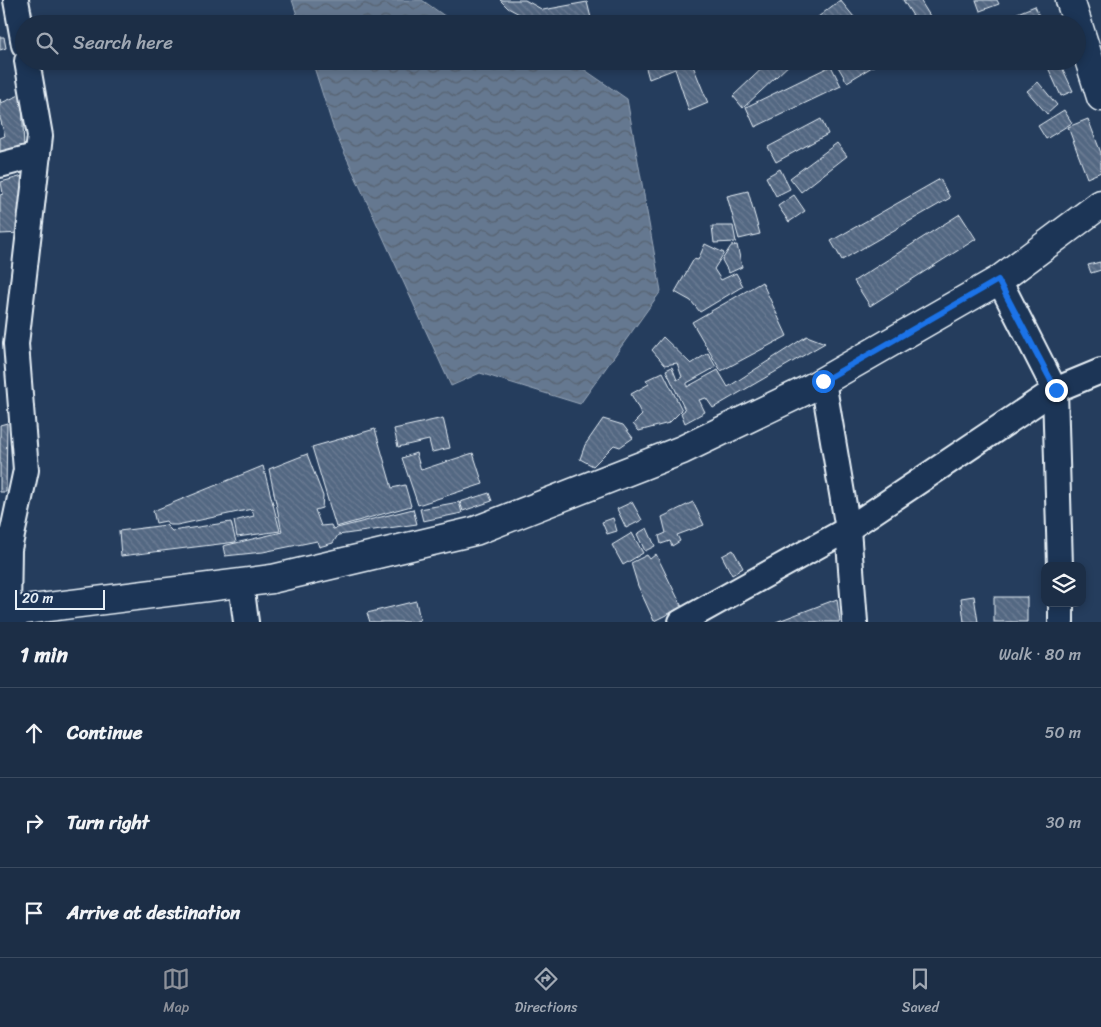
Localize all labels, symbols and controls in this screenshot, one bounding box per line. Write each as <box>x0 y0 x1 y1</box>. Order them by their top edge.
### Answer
search box <box>15 15 1086 70</box>
text: Search here <box>73 26 173 59</box>
icon: search <box>33 29 61 57</box>
route start <box>812 370 835 393</box>
route end <box>1045 379 1068 402</box>
map controls <box>1041 562 1086 607</box>
button: layers <box>1041 562 1086 607</box>
text: 20 m <box>22 586 53 611</box>
scale bar <box>15 587 105 610</box>
text: 1 min <box>20 636 68 674</box>
text: Walk · 80 m <box>999 640 1081 669</box>
text: Continue <box>67 716 143 749</box>
text: 50 m <box>1045 718 1081 747</box>
icon: ahead <box>20 719 48 747</box>
text: Turn right <box>67 806 149 839</box>
text: 30 m <box>1046 808 1081 837</box>
icon: right <box>20 809 48 837</box>
text: Arrive at destination <box>67 896 240 929</box>
icon: arrive <box>20 899 48 927</box>
tab: Map <box>162 965 190 1020</box>
tab: Directions <box>515 965 577 1020</box>
tab: Saved <box>902 965 939 1020</box>

